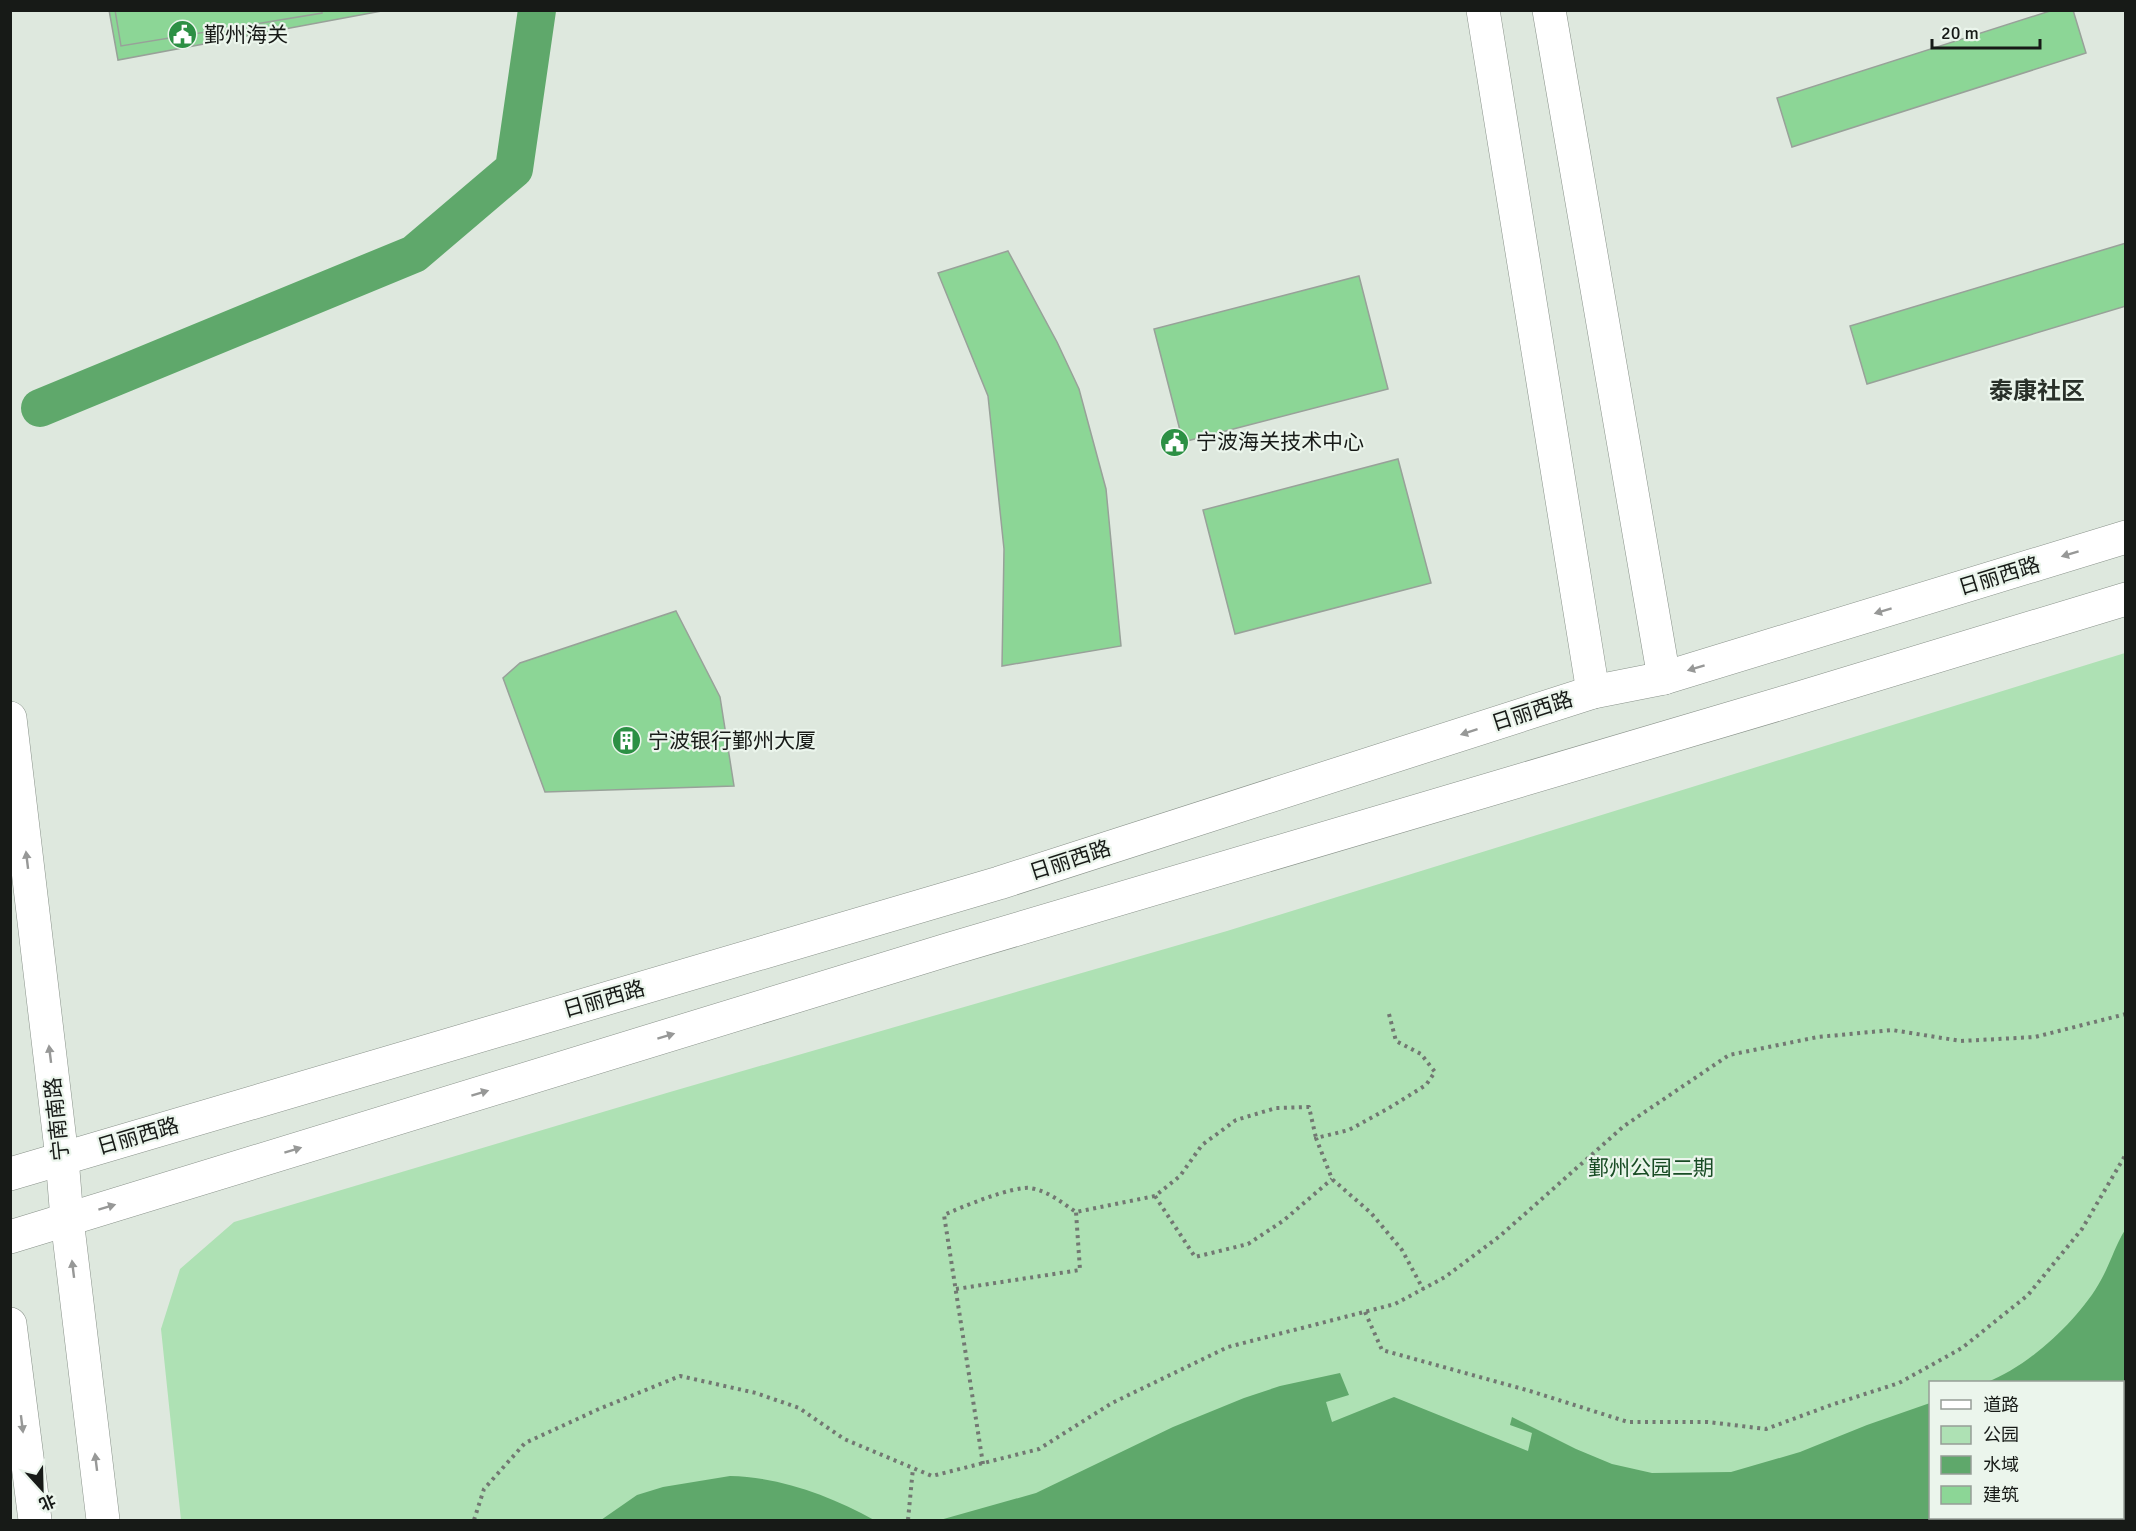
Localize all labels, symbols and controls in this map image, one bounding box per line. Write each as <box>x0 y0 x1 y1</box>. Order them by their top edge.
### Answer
scale bar <box>1932 12 2040 50</box>
public building icon: 鄞州海关 <box>167 19 199 51</box>
place label: 鄞州海关 <box>204 22 288 48</box>
text: 20 m <box>1941 22 1979 44</box>
district label: 泰康社区 <box>1989 376 2085 406</box>
public building icon: 宁波海关技术中心 <box>1159 426 1191 458</box>
place label: 宁波海关技术中心 <box>1196 429 1364 455</box>
one-way arrow <box>2060 550 2078 559</box>
street label: 日丽西路 <box>1955 551 2043 601</box>
one-way arrow <box>1874 607 1892 616</box>
one-way arrow <box>1687 664 1705 673</box>
street label: 日丽西路 <box>1488 686 1576 736</box>
building icon: 宁波银行鄞州大厦 <box>611 725 643 757</box>
place label: 宁波银行鄞州大厦 <box>648 728 816 754</box>
one-way arrow <box>1460 728 1478 737</box>
street label: 日丽西路 <box>1026 835 1114 885</box>
one-way arrow <box>22 851 32 870</box>
street label: 日丽西路 <box>560 975 648 1023</box>
one-way arrow <box>657 1031 675 1040</box>
one-way arrow <box>45 1044 55 1063</box>
street label: 宁南南路 <box>40 1076 74 1162</box>
one-way arrow <box>471 1088 489 1097</box>
street label: 日丽西路 <box>94 1112 182 1160</box>
one-way arrow <box>284 1145 302 1154</box>
park label: 鄞州公园二期 <box>1588 1155 1714 1181</box>
one-way arrow <box>98 1202 116 1211</box>
one-way arrow <box>68 1259 77 1278</box>
legend <box>1929 1381 2124 1519</box>
text: 道路 <box>1983 1394 2019 1416</box>
one-way arrow <box>18 1415 27 1434</box>
text: 公园 <box>1983 1424 2019 1446</box>
one-way arrow <box>91 1453 100 1472</box>
text: 水域 <box>1983 1454 2019 1476</box>
north arrow <box>12 1459 72 1519</box>
text: 建筑 <box>1983 1484 2019 1506</box>
text: 北 <box>36 1490 58 1514</box>

